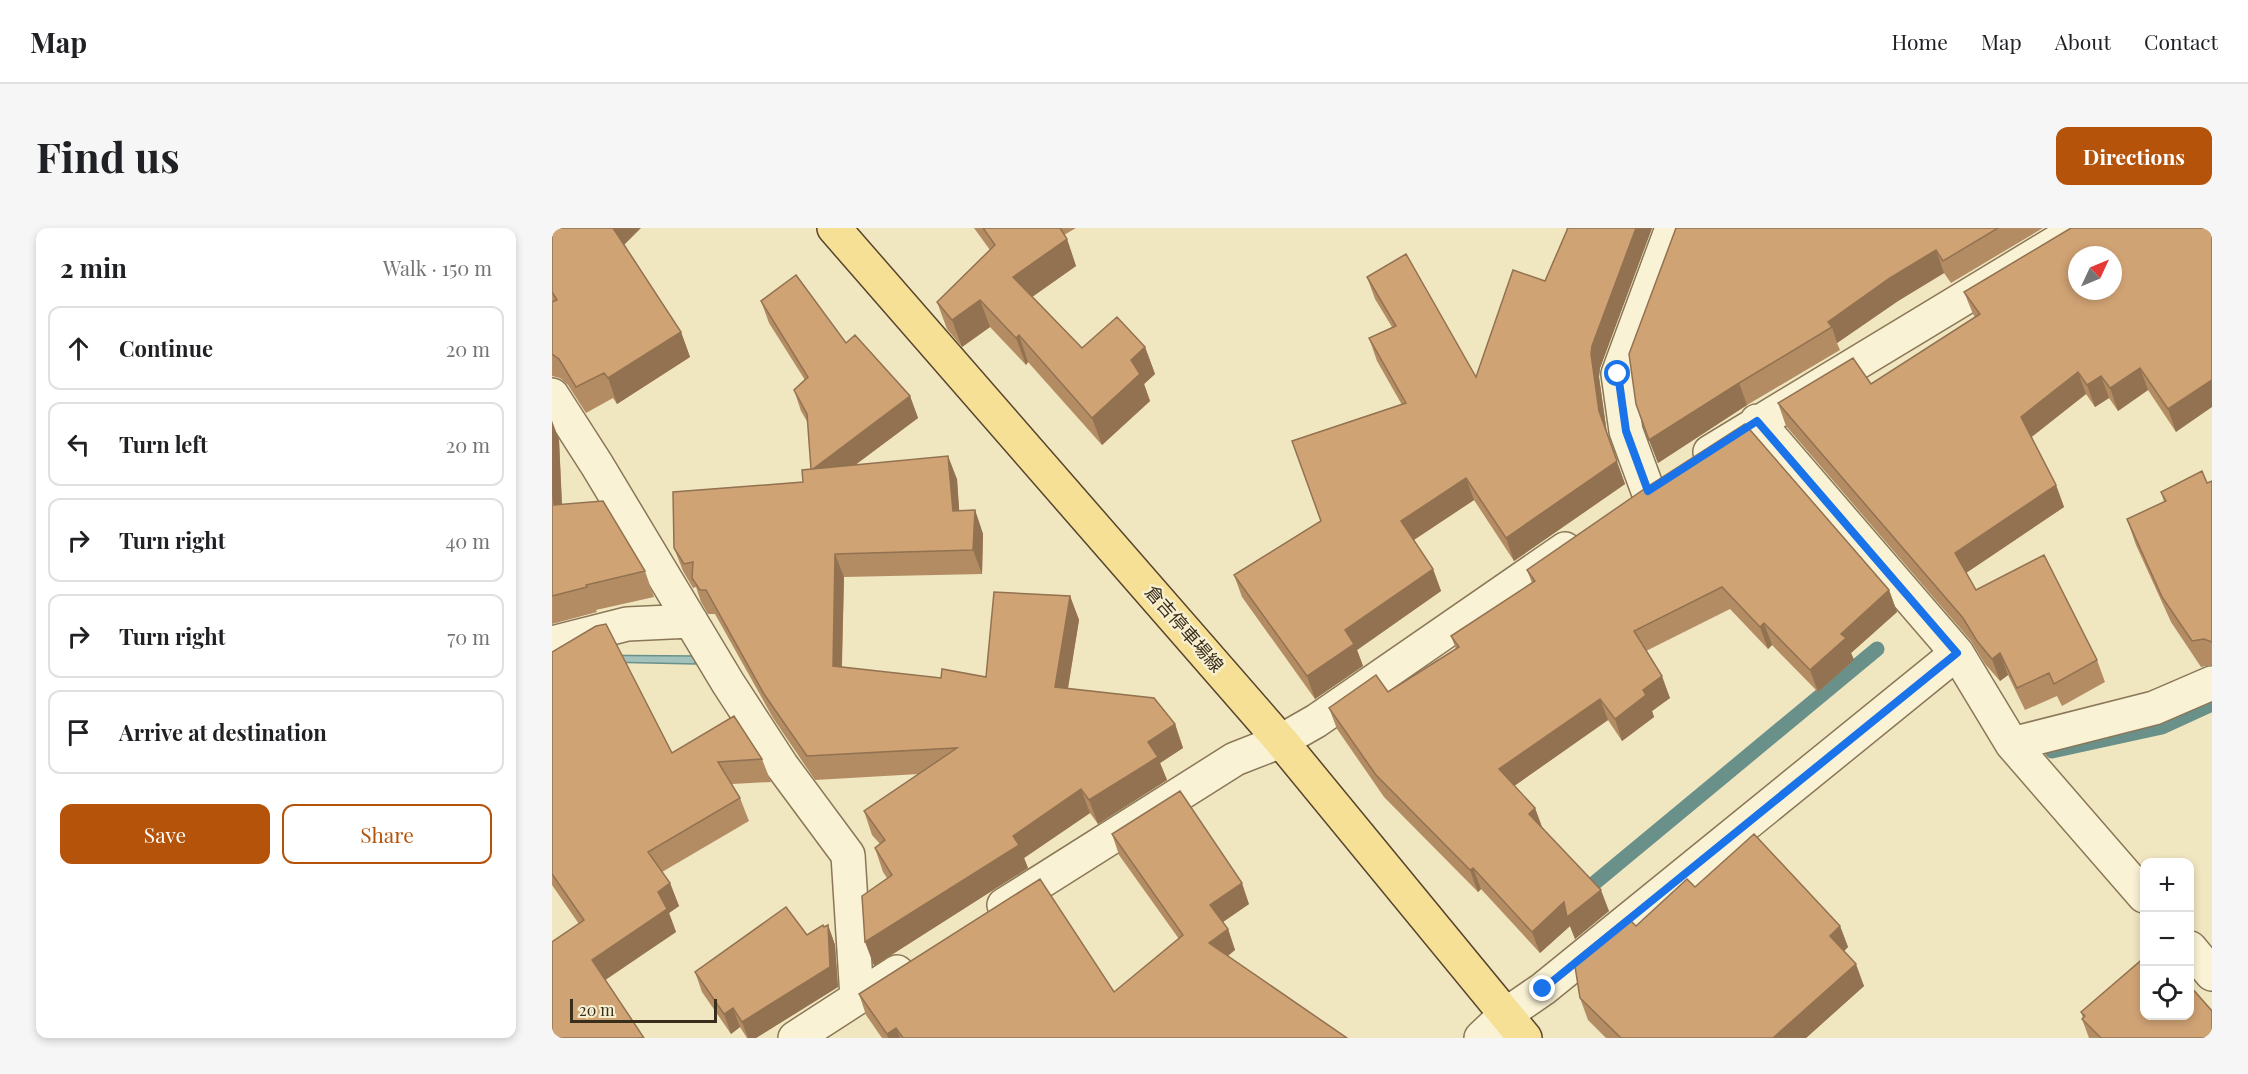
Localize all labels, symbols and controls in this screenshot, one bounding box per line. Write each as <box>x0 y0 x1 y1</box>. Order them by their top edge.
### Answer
text: Map <box>30 23 87 60</box>
text: Home <box>1892 27 1948 55</box>
text: Map <box>1981 27 2022 55</box>
text: About <box>2055 27 2111 55</box>
text: Contact <box>2144 27 2218 55</box>
button: Directions <box>2056 127 2212 185</box>
text: Find us <box>36 128 180 184</box>
north arrow <box>2068 246 2122 300</box>
text: 2 min <box>60 250 127 285</box>
text: Walk · 150 m <box>383 254 492 281</box>
icon: ahead <box>62 332 95 365</box>
text: Continue <box>119 333 213 363</box>
text: 20 m <box>446 335 490 362</box>
route start <box>1604 360 1630 386</box>
icon: left <box>62 428 95 461</box>
text: Turn left <box>119 429 208 459</box>
text: 20 m <box>446 431 490 458</box>
icon: right <box>62 524 95 557</box>
text: Turn right <box>119 525 225 555</box>
text: 40 m <box>445 527 490 554</box>
street label: 倉吉停車場線 <box>1140 580 1229 677</box>
icon: right <box>62 620 95 653</box>
text: Turn right <box>119 621 225 651</box>
text: 70 m <box>447 623 490 650</box>
icon: arrive <box>62 716 95 749</box>
text: Arrive at destination <box>119 717 327 747</box>
button: Save <box>60 804 270 864</box>
button: Share <box>282 804 492 864</box>
map controls <box>2140 858 2194 1020</box>
button: + <box>2140 858 2194 912</box>
button: − <box>2140 912 2194 966</box>
button: locate <box>2140 966 2194 1020</box>
route end <box>1529 975 1555 1001</box>
scale bar <box>570 996 717 1024</box>
text: 20 m <box>579 999 614 1020</box>

